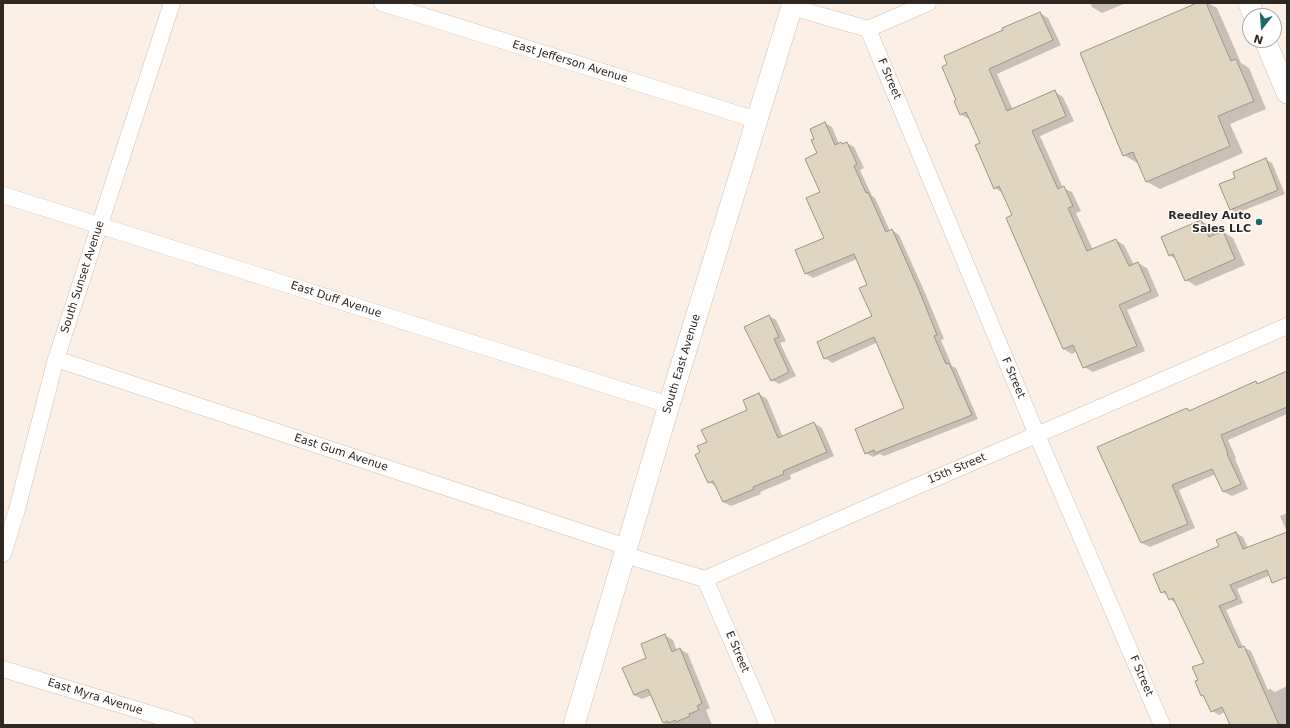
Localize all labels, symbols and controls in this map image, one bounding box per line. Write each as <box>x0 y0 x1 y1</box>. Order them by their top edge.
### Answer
north arrow <box>1242 8 1282 48</box>
text: N <box>1252 31 1265 47</box>
street label: East Jefferson Avenue <box>511 38 629 86</box>
street label: F Street <box>874 57 904 101</box>
place label: Reedley Auto Sales LLC <box>1168 209 1251 235</box>
marker: Reedley Auto Sales LLC <box>1254 217 1264 227</box>
street label: South Sunset Avenue <box>59 219 107 335</box>
street label: East Duff Avenue <box>289 279 383 321</box>
street label: South East Avenue <box>661 313 703 415</box>
street label: F Street <box>998 356 1028 400</box>
street label: East Gum Avenue <box>292 432 390 474</box>
street label: 15th Street <box>926 451 988 487</box>
street label: E Street <box>722 629 752 675</box>
street label: F Street <box>1126 654 1156 698</box>
street label: East Myra Avenue <box>46 676 144 718</box>

